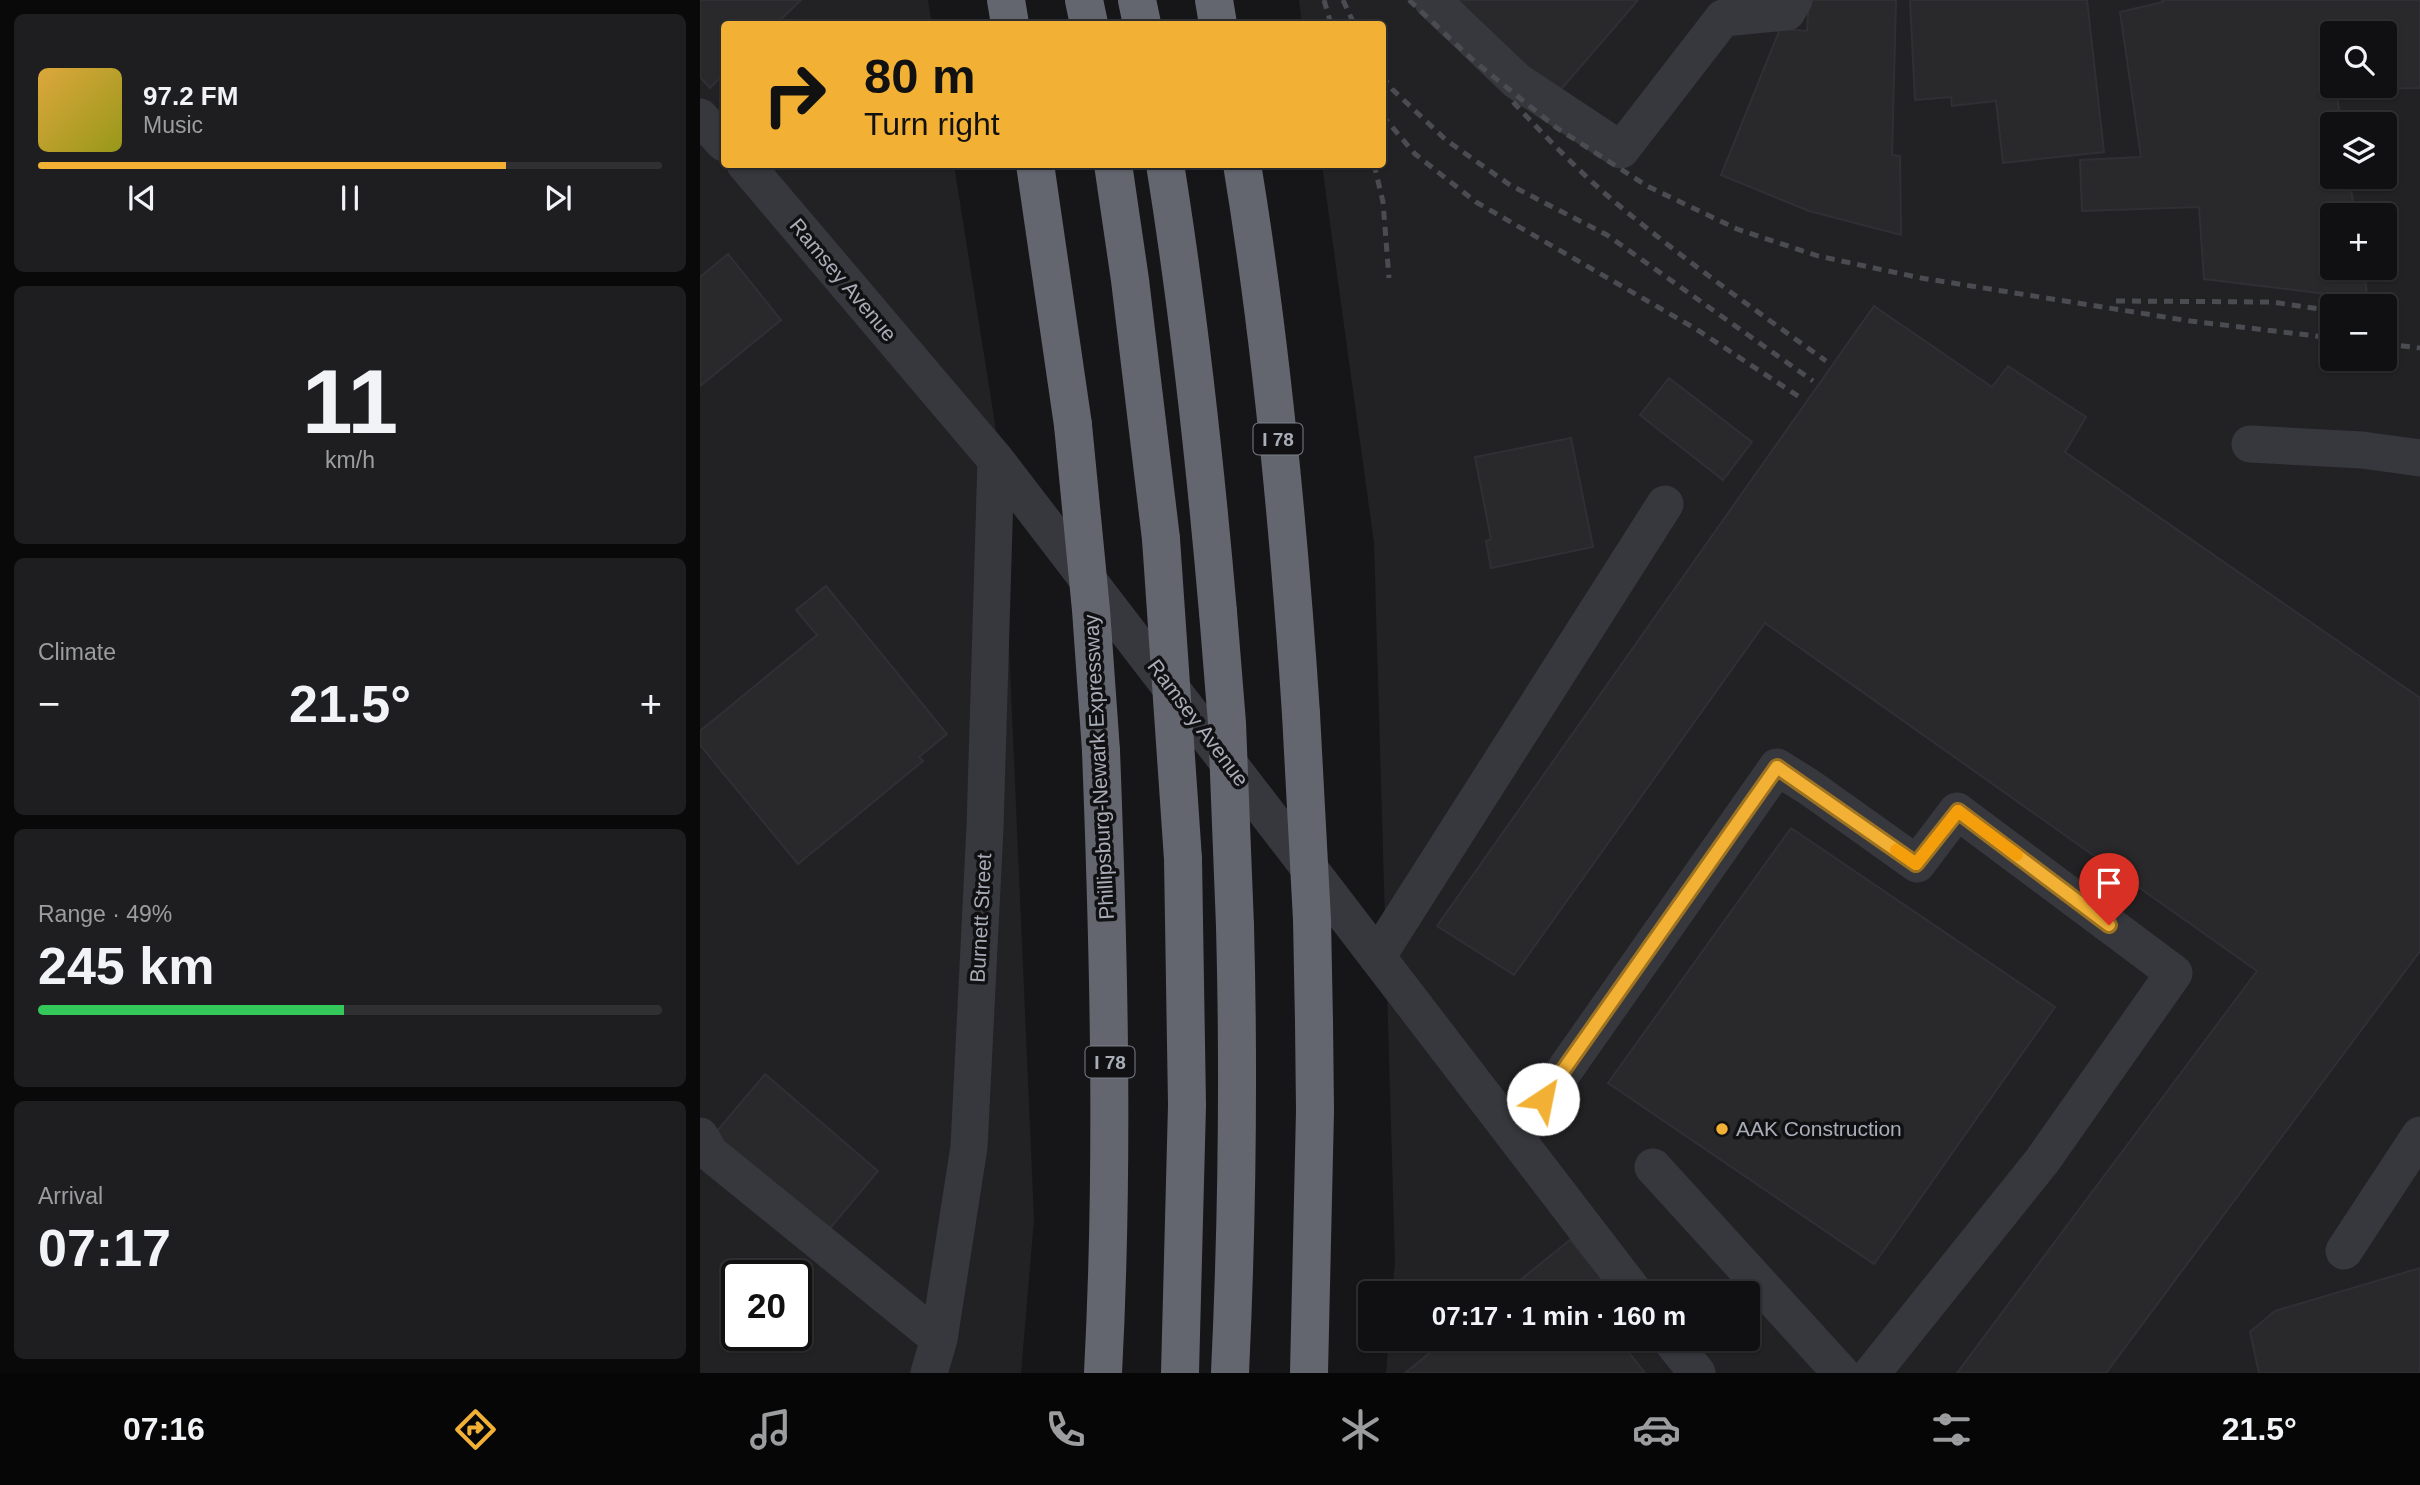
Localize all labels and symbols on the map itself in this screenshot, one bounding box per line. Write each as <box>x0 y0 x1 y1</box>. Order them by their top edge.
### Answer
street label: Ramsey Avenue <box>786 214 901 345</box>
road number: I 78 <box>1254 424 1302 454</box>
street label: Phillipsburg-Newark Expressway <box>1079 613 1118 920</box>
street label: Ramsey Avenue <box>1143 655 1253 791</box>
street label: Burnett Street <box>966 853 995 983</box>
pin <box>2079 853 2139 925</box>
road number: I 78 <box>1086 1046 1134 1078</box>
position arrow <box>1506 1062 1580 1136</box>
place label: AAK Construction <box>1736 1117 1902 1140</box>
marker: AAK Construction <box>1714 1121 1730 1137</box>
speed limit sign: 20 <box>721 1260 812 1351</box>

